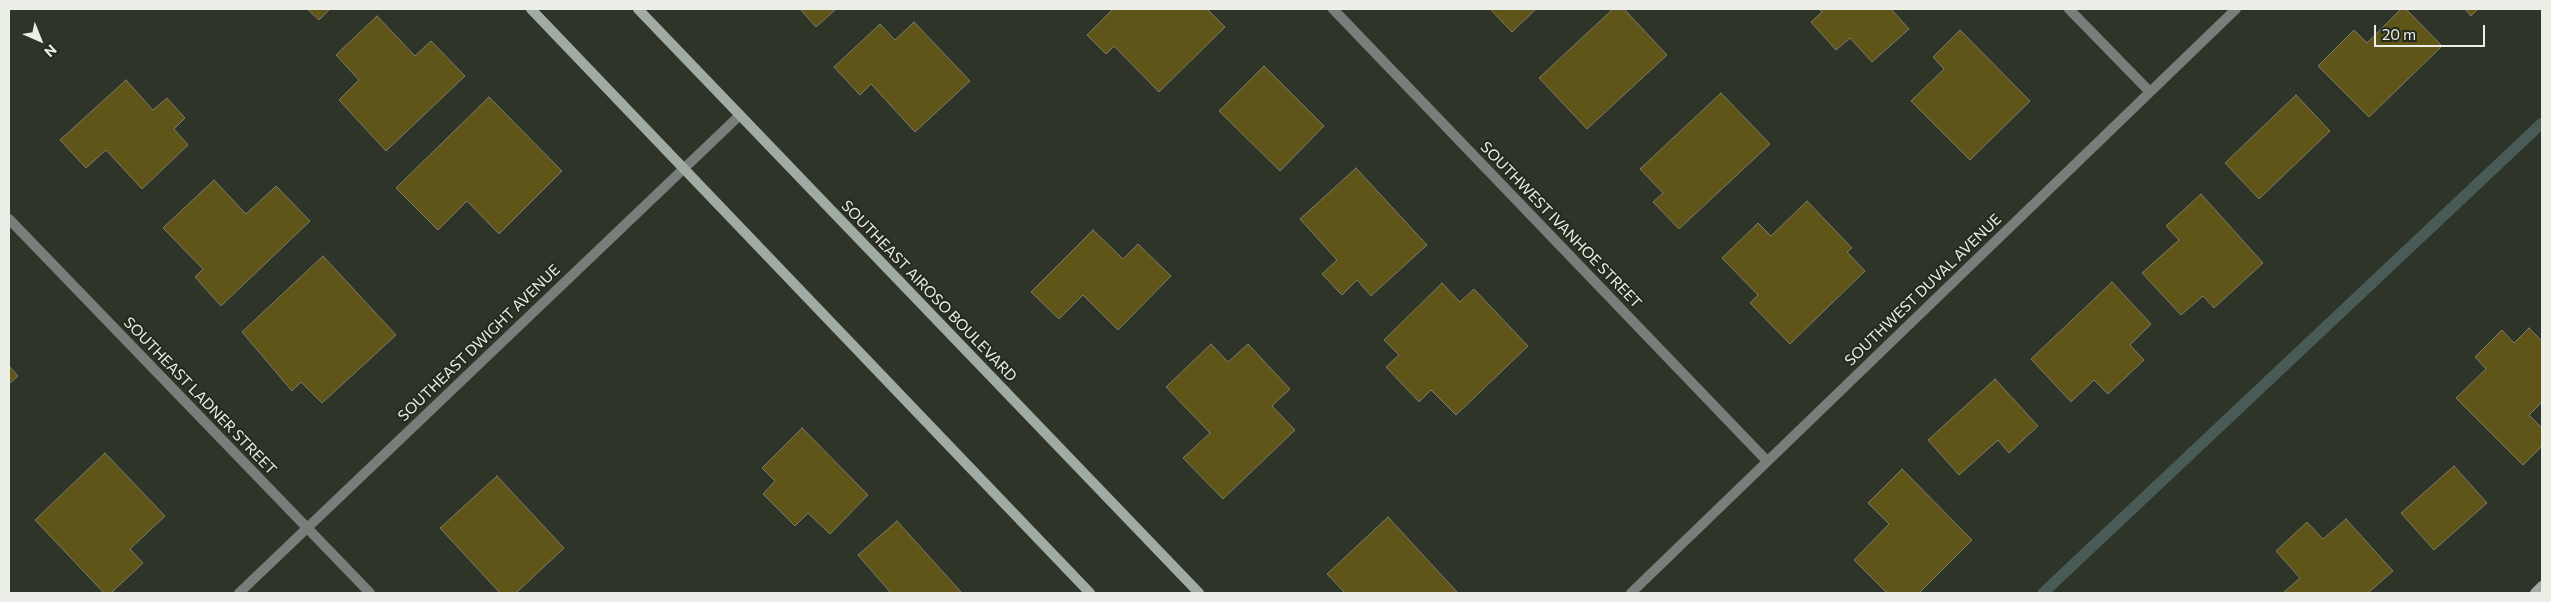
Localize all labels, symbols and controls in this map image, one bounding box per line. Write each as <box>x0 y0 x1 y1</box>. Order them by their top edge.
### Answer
north arrow <box>15 15 65 65</box>
scale bar <box>2376 15 2487 47</box>
text: 20 m <box>2382 25 2416 43</box>
text: N <box>41 41 60 61</box>
street label: SOUTHWEST IVANHOE STREET <box>1477 138 1645 312</box>
street label: SOUTHEAST AIROSO BOULEVARD <box>838 197 1020 385</box>
street label: SOUTHWEST DUVAL AVENUE <box>1841 210 2005 370</box>
street label: SOUTHEAST DWIGHT AVENUE <box>394 261 564 425</box>
street label: SOUTHEAST LADNER STREET <box>120 313 280 479</box>

